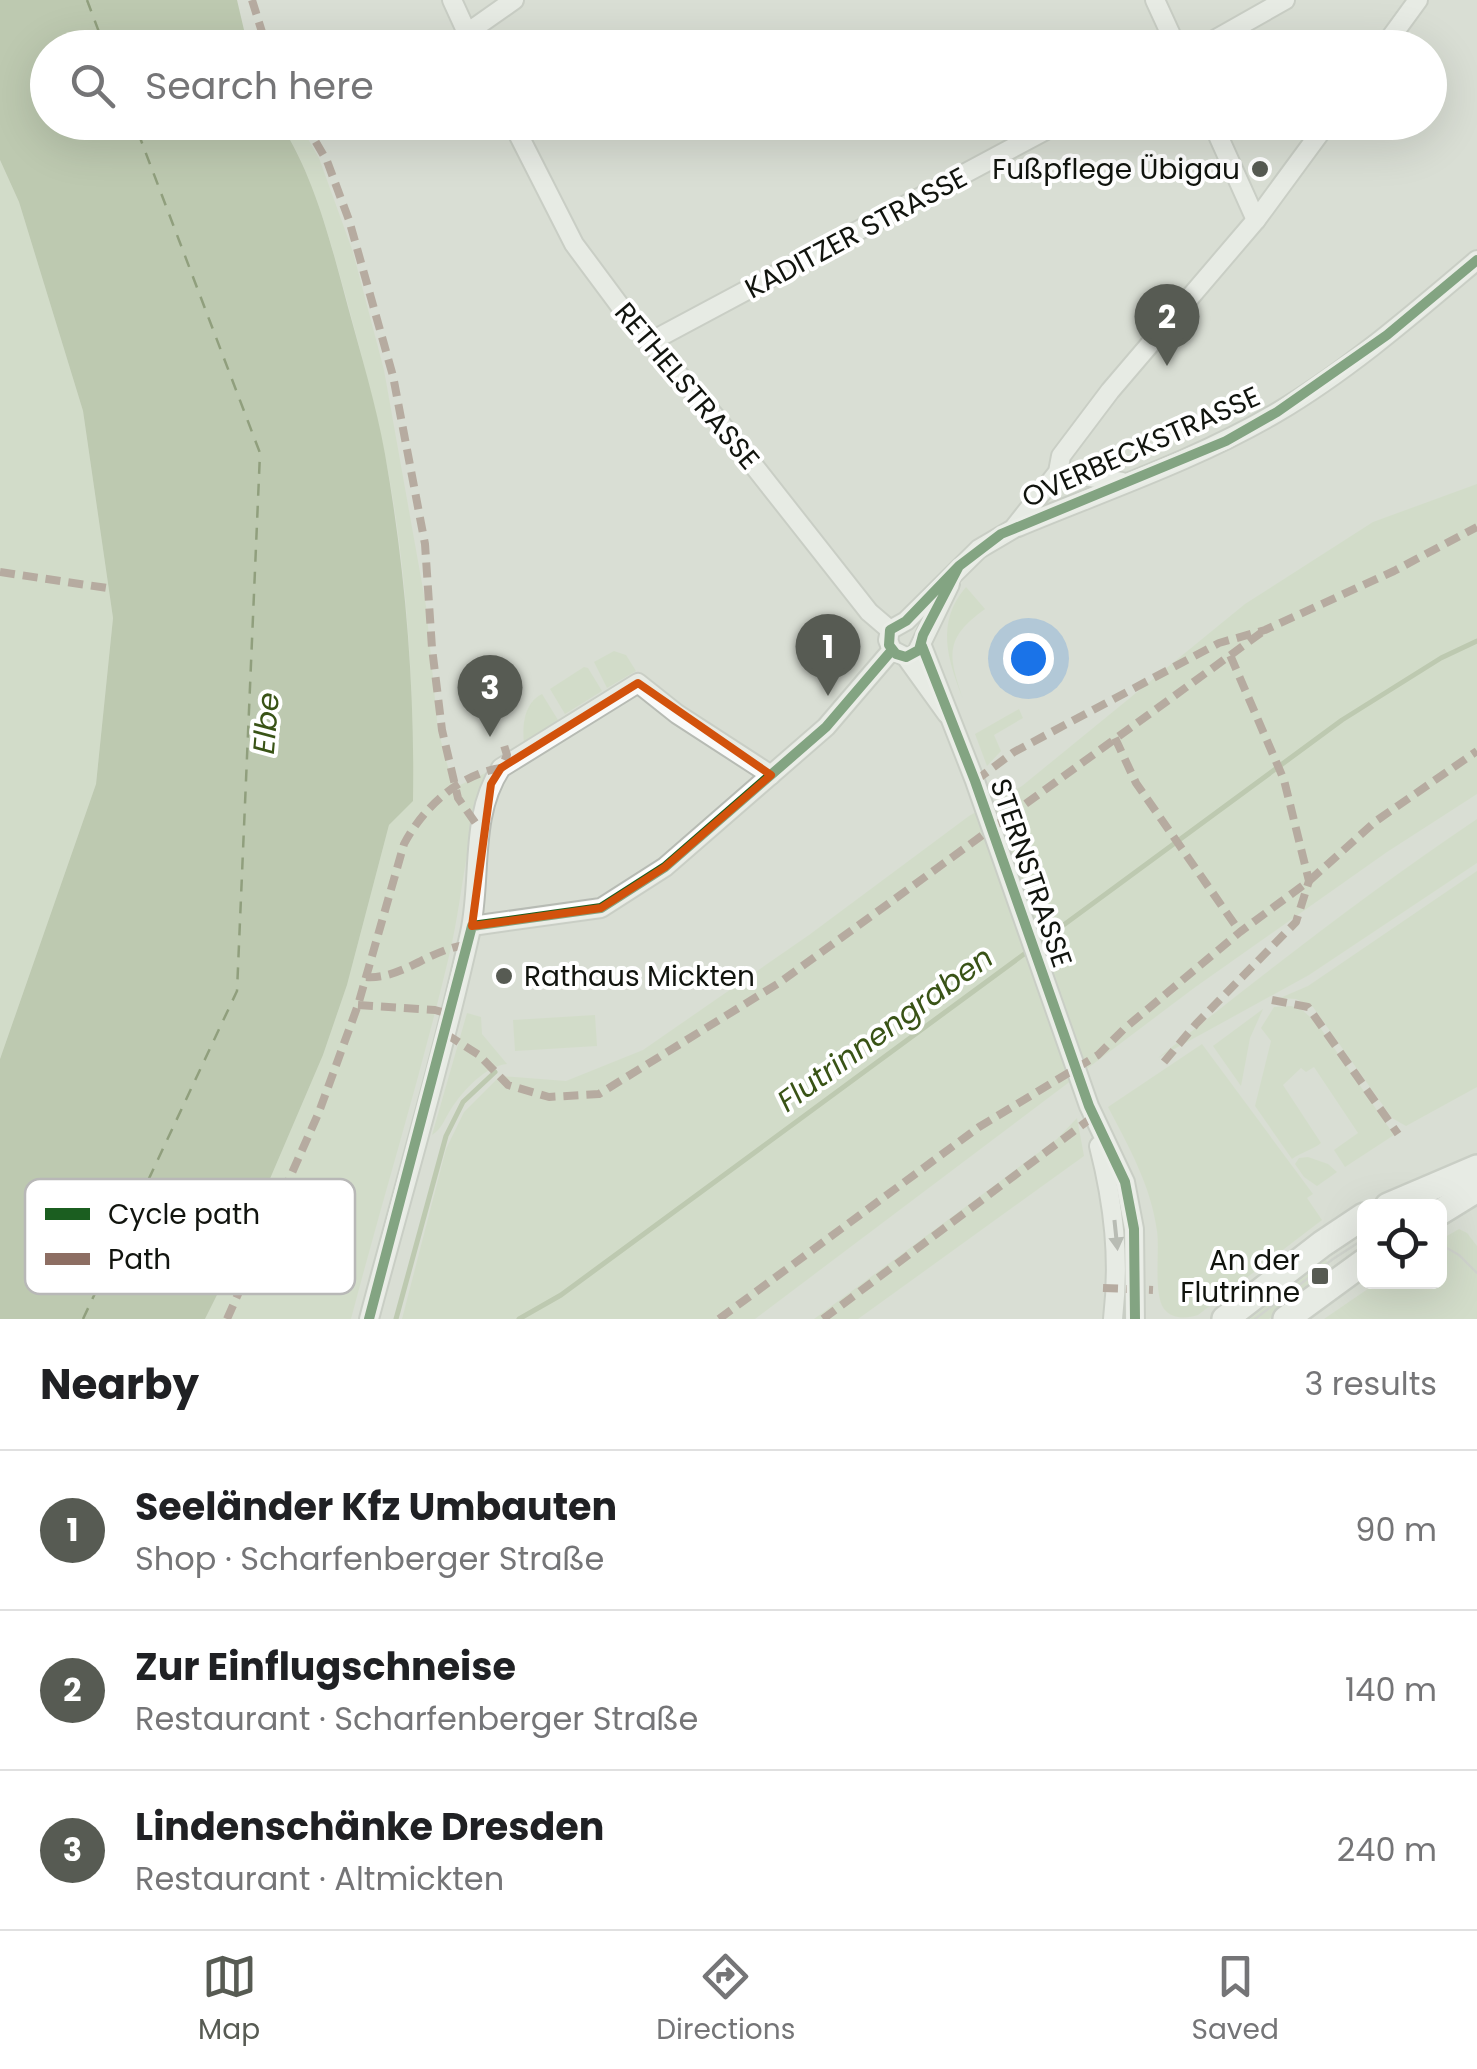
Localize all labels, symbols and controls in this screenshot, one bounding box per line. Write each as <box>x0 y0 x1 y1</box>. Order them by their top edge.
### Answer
search box <box>30 30 1447 140</box>
icon: search <box>65 58 120 113</box>
text: Search here <box>145 59 374 112</box>
place label: Fußpflege Übigau <box>992 150 1240 189</box>
street label: KADITZER STRASSE <box>738 158 974 308</box>
marker: Fußpflege Übigau <box>1249 158 1271 180</box>
pin: 2 <box>1134 284 1200 366</box>
street label: RETHELSTRASSE <box>606 294 768 478</box>
street label: OVERBECKSTRASSE <box>1016 377 1266 517</box>
pin: 1 <box>796 614 860 696</box>
your location <box>1003 633 1054 684</box>
pin: 3 <box>458 654 522 737</box>
water label: Elbe <box>242 690 290 756</box>
street label: STERNSTRASSE <box>980 773 1082 973</box>
water label: Flutrinnengraben <box>768 936 1002 1122</box>
place label: Rathaus Mickten <box>524 957 755 996</box>
marker: Rathaus Mickten <box>493 965 515 987</box>
legend <box>25 1179 355 1294</box>
text: Cycle path <box>108 1195 260 1234</box>
map controls <box>1357 1199 1447 1289</box>
button: locate <box>1357 1199 1447 1289</box>
one-way arrow <box>1108 1219 1124 1251</box>
text: Path <box>108 1240 171 1279</box>
place label: An der Flutrinne <box>1180 1241 1300 1312</box>
marker: An der Flutrinne <box>1309 1265 1331 1287</box>
text: Nearby <box>40 1355 199 1414</box>
text: 3 results <box>1304 1361 1437 1406</box>
text: Seeländer Kfz Umbauten <box>135 1480 617 1533</box>
text: 1 <box>66 1507 79 1552</box>
text: 90 m <box>1355 1507 1437 1552</box>
text: Shop · Scharfenberger Straße <box>135 1536 604 1581</box>
text: Zur Einflugschneise <box>135 1640 516 1693</box>
text: 2 <box>63 1667 82 1712</box>
text: 140 m <box>1345 1667 1437 1712</box>
text: Restaurant · Scharfenberger Straße <box>135 1696 698 1741</box>
text: Lindenschänke Dresden <box>135 1800 604 1853</box>
text: 3 <box>63 1827 82 1872</box>
text: 240 m <box>1337 1827 1437 1872</box>
text: Restaurant · Altmickten <box>135 1856 504 1901</box>
tab: Map <box>198 1949 260 2051</box>
tab: Directions <box>656 1949 795 2051</box>
tab: Saved <box>1192 1949 1279 2051</box>

